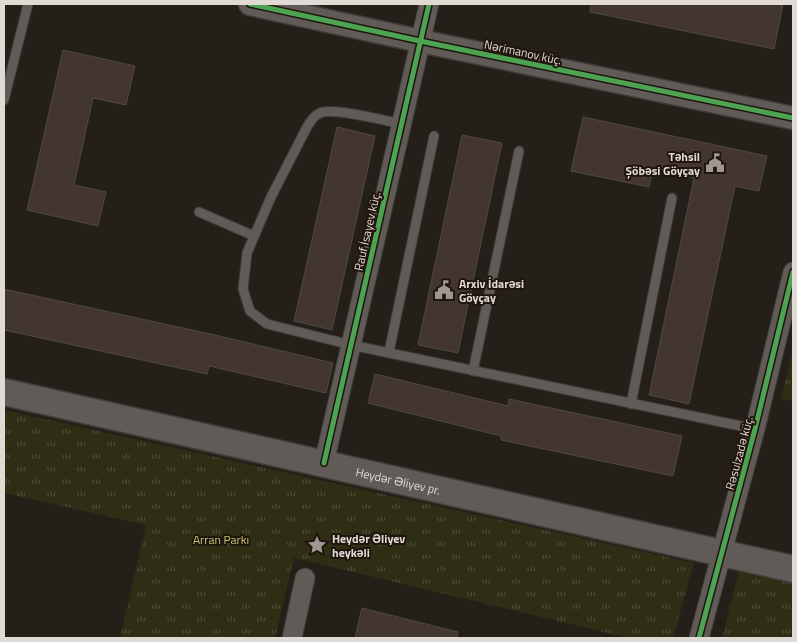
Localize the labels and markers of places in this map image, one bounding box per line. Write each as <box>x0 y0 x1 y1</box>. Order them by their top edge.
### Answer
place label: Təhsil Şöbəsi Göyçay <box>626 147 700 180</box>
public building icon: Təhsil Şöbəsi Göyçay <box>704 152 726 174</box>
place label: Arxiv İdarəsi Göyçay <box>459 274 524 307</box>
public building icon: Arxiv İdarəsi Göyçay <box>433 279 455 301</box>
place label: Heydər Əliyev heykəli <box>332 529 405 562</box>
place icon: Heydər Əliyev heykəli <box>306 534 328 556</box>

